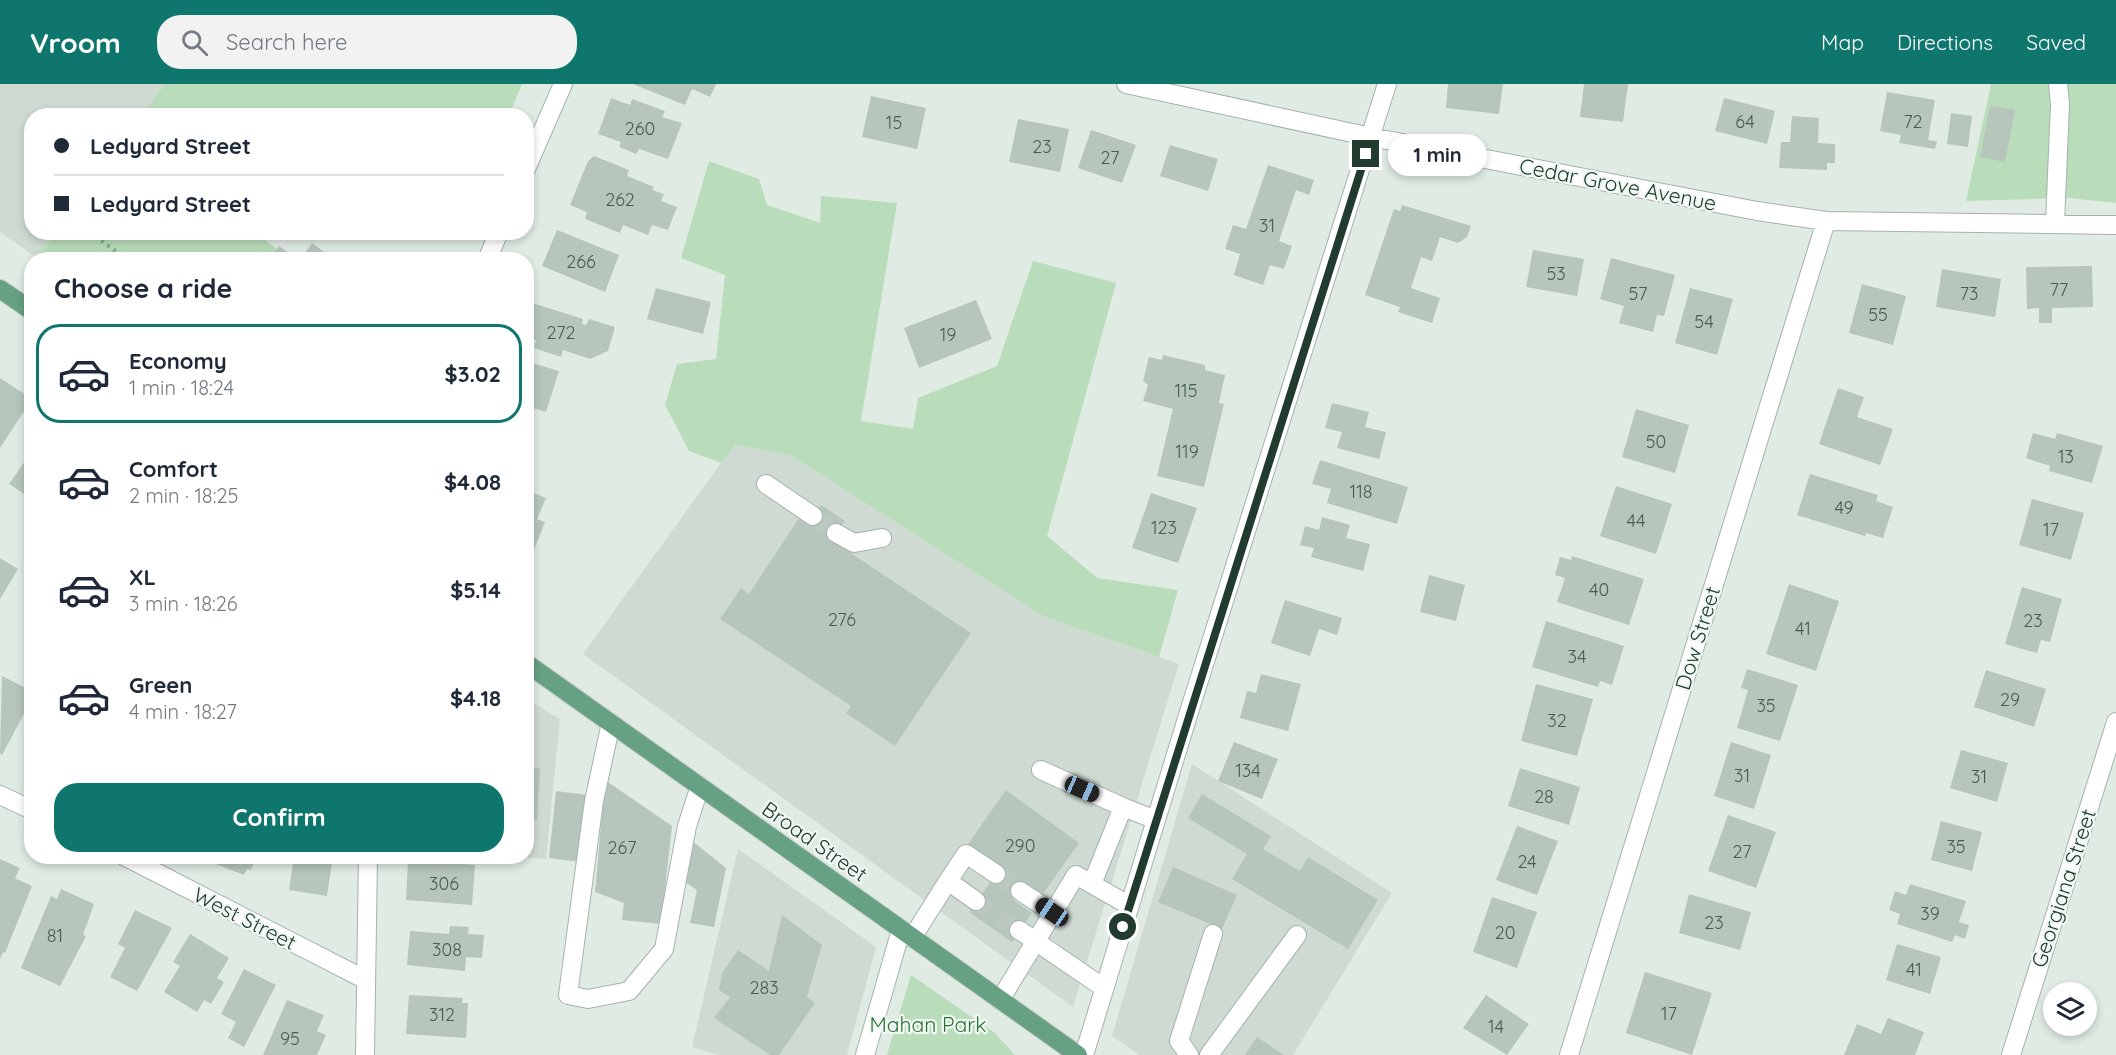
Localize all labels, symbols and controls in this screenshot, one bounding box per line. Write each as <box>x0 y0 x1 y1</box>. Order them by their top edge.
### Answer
search box <box>157 15 577 69</box>
text: Vroom <box>30 25 121 60</box>
icon: search <box>178 26 211 59</box>
text: Search here <box>226 28 347 56</box>
text: Map <box>1821 29 1864 55</box>
text: Directions <box>1897 29 1993 55</box>
text: Saved <box>2026 29 2086 55</box>
house number: 64 <box>1735 110 1755 133</box>
house number: 72 <box>1903 110 1923 133</box>
house number: 15 <box>886 111 902 134</box>
house number: 260 <box>625 117 655 140</box>
text: Ledyard Street <box>90 132 251 160</box>
callout: 1 min <box>1387 133 1486 175</box>
house number: 23 <box>1032 135 1052 158</box>
route end <box>1352 140 1379 167</box>
text: 1 min <box>1413 142 1462 167</box>
house number: 27 <box>1101 146 1119 169</box>
street label: Cedar Grove Avenue <box>1517 152 1719 216</box>
house number: 262 <box>605 188 635 211</box>
text: Ledyard Street <box>90 190 251 218</box>
house number: 31 <box>1259 214 1275 237</box>
house number: 266 <box>566 250 596 273</box>
house number: 53 <box>1546 262 1566 285</box>
text: Choose a ride <box>54 271 232 305</box>
house number: 77 <box>2050 278 2068 301</box>
house number: 57 <box>1628 282 1648 305</box>
house number: 73 <box>1960 282 1978 305</box>
house number: 55 <box>1868 303 1888 326</box>
house number: 54 <box>1694 310 1714 333</box>
house number: 272 <box>547 321 575 344</box>
house number: 19 <box>940 323 956 346</box>
icon: car <box>57 347 111 401</box>
text: Economy <box>129 347 227 375</box>
text: $3.02 <box>445 360 501 388</box>
text: 1 min · 18:24 <box>129 375 234 400</box>
house number: 115 <box>1174 379 1198 402</box>
house number: 50 <box>1646 430 1666 453</box>
house number: 119 <box>1175 440 1199 463</box>
house number: 13 <box>2058 445 2074 468</box>
icon: car <box>57 455 111 509</box>
text: Comfort <box>129 455 218 483</box>
text: $4.08 <box>444 468 501 496</box>
house number: 118 <box>1349 480 1373 503</box>
text: 2 min · 18:25 <box>129 483 238 508</box>
house number: 49 <box>1834 496 1854 519</box>
house number: 44 <box>1627 509 1645 532</box>
house number: 123 <box>1151 516 1177 539</box>
house number: 17 <box>2043 518 2059 541</box>
icon: car <box>57 563 111 617</box>
text: XL <box>129 563 156 591</box>
text: $5.14 <box>450 576 501 604</box>
house number: 40 <box>1589 578 1609 601</box>
street label: Dow Street <box>1669 583 1725 693</box>
text: 3 min · 18:26 <box>129 591 238 616</box>
house number: 276 <box>828 608 856 631</box>
house number: 23 <box>2023 609 2043 632</box>
house number: 41 <box>1795 617 1811 640</box>
house number: 34 <box>1568 645 1586 668</box>
icon: car <box>57 671 111 725</box>
text: Green <box>129 671 192 699</box>
text: $4.18 <box>450 684 501 712</box>
house number: 29 <box>2000 688 2020 711</box>
house number: 35 <box>1756 694 1776 717</box>
text: 4 min · 18:27 <box>129 699 237 724</box>
house number: 32 <box>1547 709 1567 732</box>
house number: 134 <box>1235 759 1261 782</box>
house number: 31 <box>1734 764 1750 787</box>
house number: 31 <box>1971 765 1987 788</box>
car <box>1062 773 1102 805</box>
button: Confirm <box>54 783 504 852</box>
house number: 28 <box>1534 785 1554 808</box>
street label: Broad Street <box>757 795 873 887</box>
street label: Georgiana Street <box>2025 805 2101 971</box>
house number: 290 <box>1005 834 1035 857</box>
house number: 35 <box>1946 835 1966 858</box>
house number: 267 <box>608 836 636 859</box>
house number: 27 <box>1733 840 1751 863</box>
house number: 24 <box>1517 850 1537 873</box>
house number: 306 <box>429 872 459 895</box>
street label: West Street <box>189 881 301 955</box>
car <box>1032 894 1072 930</box>
house number: 39 <box>1920 902 1940 925</box>
house number: 23 <box>1704 911 1724 934</box>
route start <box>1109 913 1136 940</box>
house number: 20 <box>1495 921 1515 944</box>
house number: 81 <box>47 924 63 947</box>
house number: 308 <box>432 938 462 961</box>
house number: 41 <box>1906 958 1922 981</box>
house number: 283 <box>749 976 779 999</box>
map controls <box>2043 982 2097 1036</box>
button: layers <box>2043 982 2097 1036</box>
house number: 17 <box>1661 1002 1677 1025</box>
house number: 312 <box>429 1003 455 1026</box>
park label: Mahan Park <box>869 1011 987 1037</box>
house number: 14 <box>1488 1015 1504 1038</box>
house number: 95 <box>280 1027 300 1050</box>

